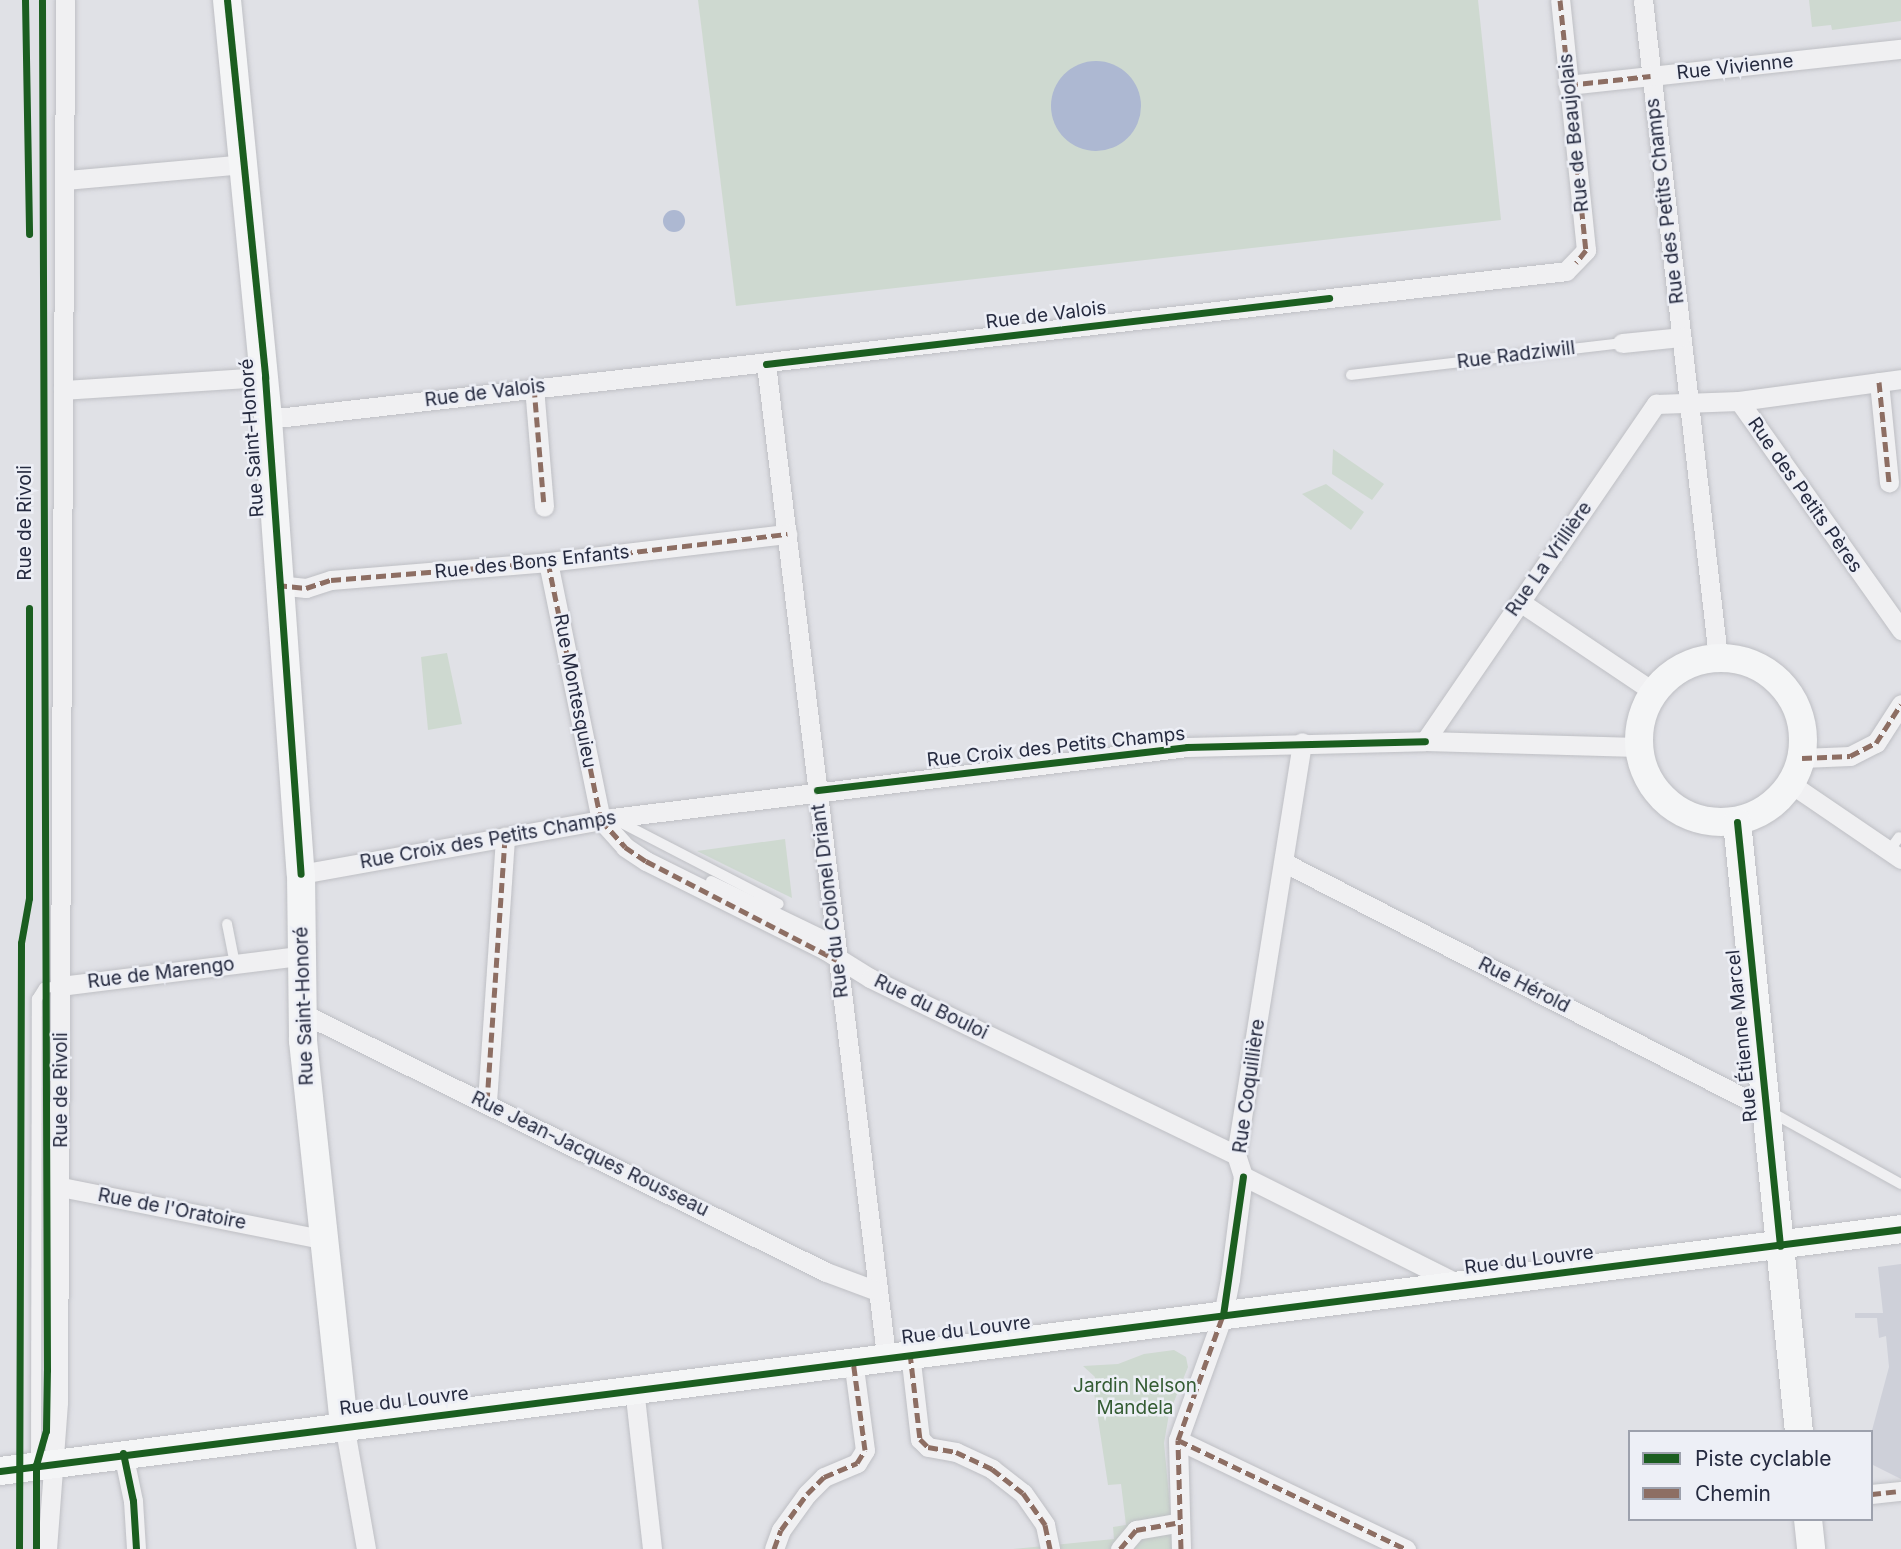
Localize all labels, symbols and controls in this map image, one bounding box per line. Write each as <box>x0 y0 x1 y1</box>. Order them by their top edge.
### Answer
street label: Rue Vivienne <box>1675 50 1795 84</box>
street label: Rue de Beaujolais <box>1554 53 1594 213</box>
street label: Rue des Petits Champs <box>1641 97 1689 305</box>
street label: Rue de Valois <box>984 296 1108 334</box>
street label: Rue Radziwill <box>1456 336 1576 374</box>
street label: Rue Saint-Honoré <box>235 358 269 518</box>
street label: Rue de Valois <box>423 374 547 412</box>
street label: Rue des Petits Pères <box>1743 413 1867 577</box>
street label: Rue de Rivoli <box>14 465 36 581</box>
street label: Rue La Vrillière <box>1501 497 1597 621</box>
street label: Rue des Bons Enfants <box>433 540 631 584</box>
street label: Rue Montesquieu <box>549 612 601 770</box>
street label: Rue Croix des Petits Champs <box>926 722 1186 772</box>
street label: Rue du Colonel Driant <box>807 803 853 999</box>
street label: Rue Croix des Petits Champs <box>358 806 618 874</box>
street label: Rue Saint-Honoré <box>290 926 318 1086</box>
street label: Rue Étienne Marcel <box>1722 949 1762 1123</box>
street label: Rue Hérold <box>1474 952 1574 1018</box>
street label: Rue de Marengo <box>86 953 236 993</box>
street label: Rue du Bouloi <box>870 970 992 1044</box>
street label: Rue Coquillière <box>1228 1017 1270 1155</box>
street label: Rue de Rivoli <box>50 1032 72 1148</box>
street label: Rue Jean-Jacques Rousseau <box>468 1086 712 1222</box>
street label: Rue de l'Oratoire <box>96 1183 248 1235</box>
street label: Rue du Louvre <box>1463 1241 1595 1279</box>
street label: Rue du Louvre <box>900 1311 1032 1349</box>
park label: Jardin Nelson Mandela <box>1073 1375 1197 1419</box>
street label: Rue du Louvre <box>338 1382 470 1420</box>
legend <box>1628 1430 1873 1521</box>
text: Piste cyclable <box>1695 1446 1831 1471</box>
text: Chemin <box>1695 1481 1771 1506</box>

